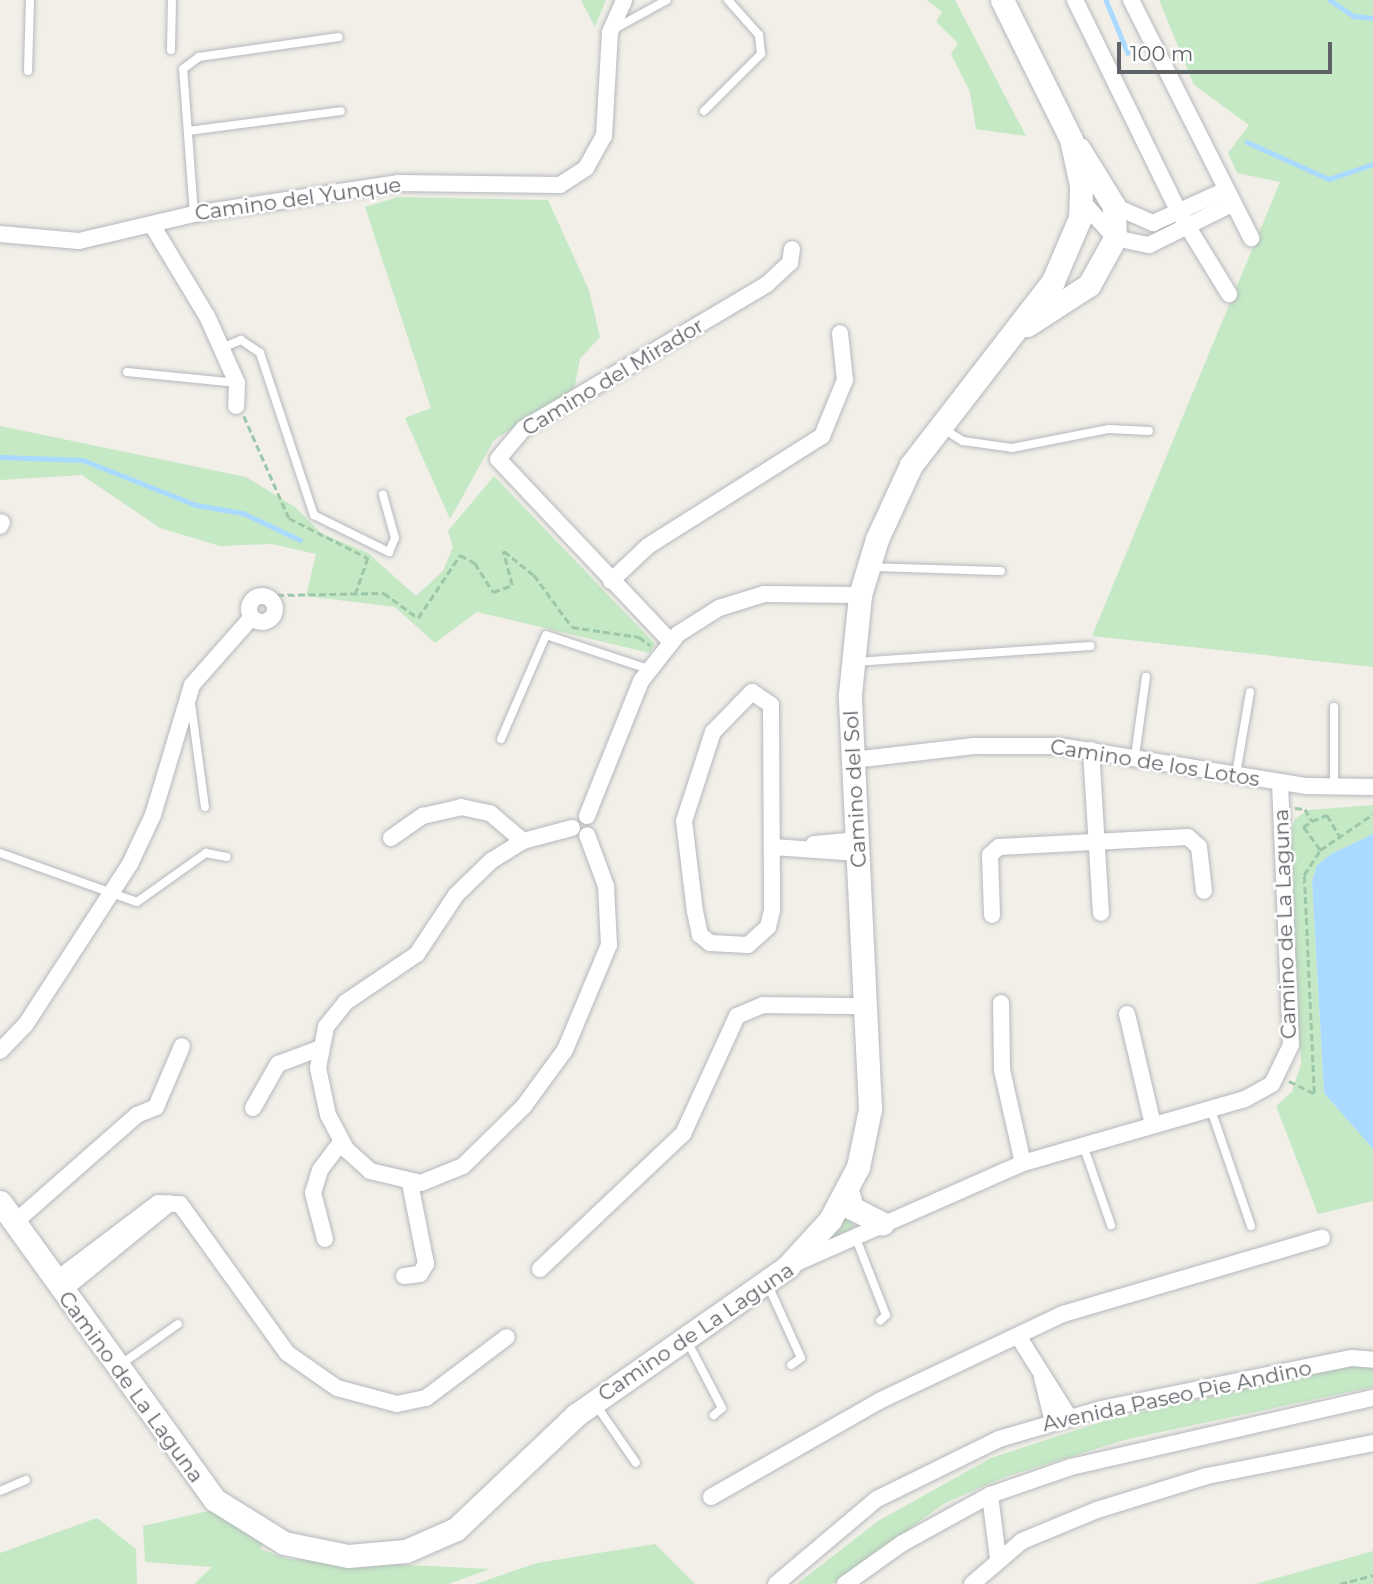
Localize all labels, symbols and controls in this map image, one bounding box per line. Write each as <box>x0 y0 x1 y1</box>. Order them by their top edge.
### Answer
scale bar <box>1121 28 1336 72</box>
text: 100 m <box>1130 41 1193 66</box>
street label: Camino del Yunque <box>193 172 403 226</box>
street label: Camino del Mirador <box>518 313 708 441</box>
street label: Camino del Sol <box>838 710 872 868</box>
street label: Camino de los Lotos <box>1048 734 1262 792</box>
street label: Camino de La Laguna <box>1268 808 1302 1040</box>
street label: Camino de La Laguna <box>593 1257 799 1407</box>
street label: Camino de La Laguna <box>53 1286 209 1488</box>
street label: Avenida Paseo Pie Andino <box>1040 1355 1314 1437</box>

